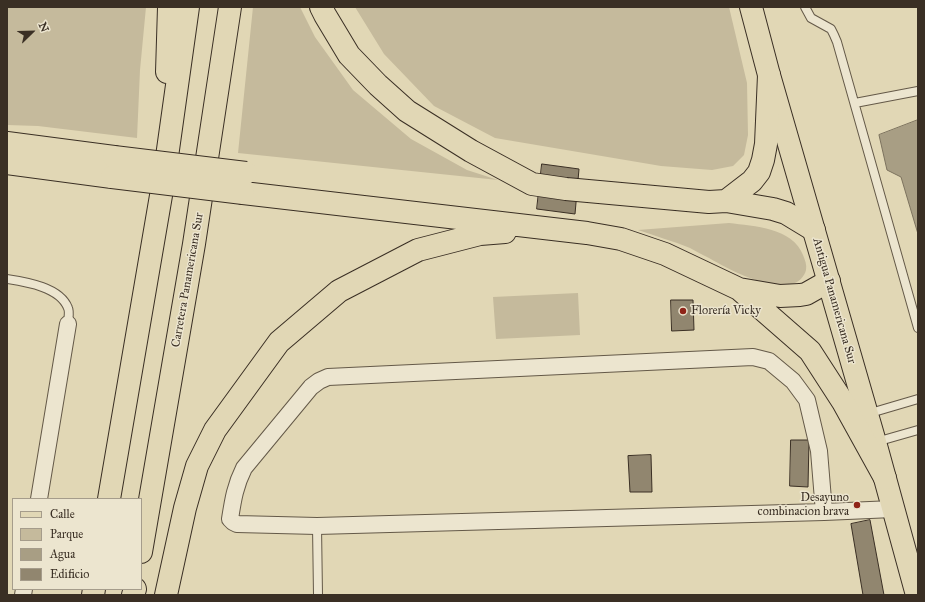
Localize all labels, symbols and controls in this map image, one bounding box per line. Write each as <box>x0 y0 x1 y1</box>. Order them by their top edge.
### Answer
north arrow <box>12 12 52 52</box>
text: N <box>36 20 51 34</box>
street label: Carretera Panamericana Sur <box>169 211 207 349</box>
street label: Antigua Panamericana Sur <box>809 237 859 365</box>
place label: Florería Vicky <box>691 304 761 318</box>
marker: Florería Vicky <box>678 306 688 316</box>
place label: Desayuno combinacion brava <box>758 491 849 519</box>
legend <box>12 498 142 590</box>
marker: Desayuno combinacion brava <box>852 500 862 510</box>
text: Calle <box>50 507 75 521</box>
text: Parque <box>50 527 83 541</box>
text: Agua <box>50 547 75 561</box>
text: Edificio <box>50 567 89 581</box>

